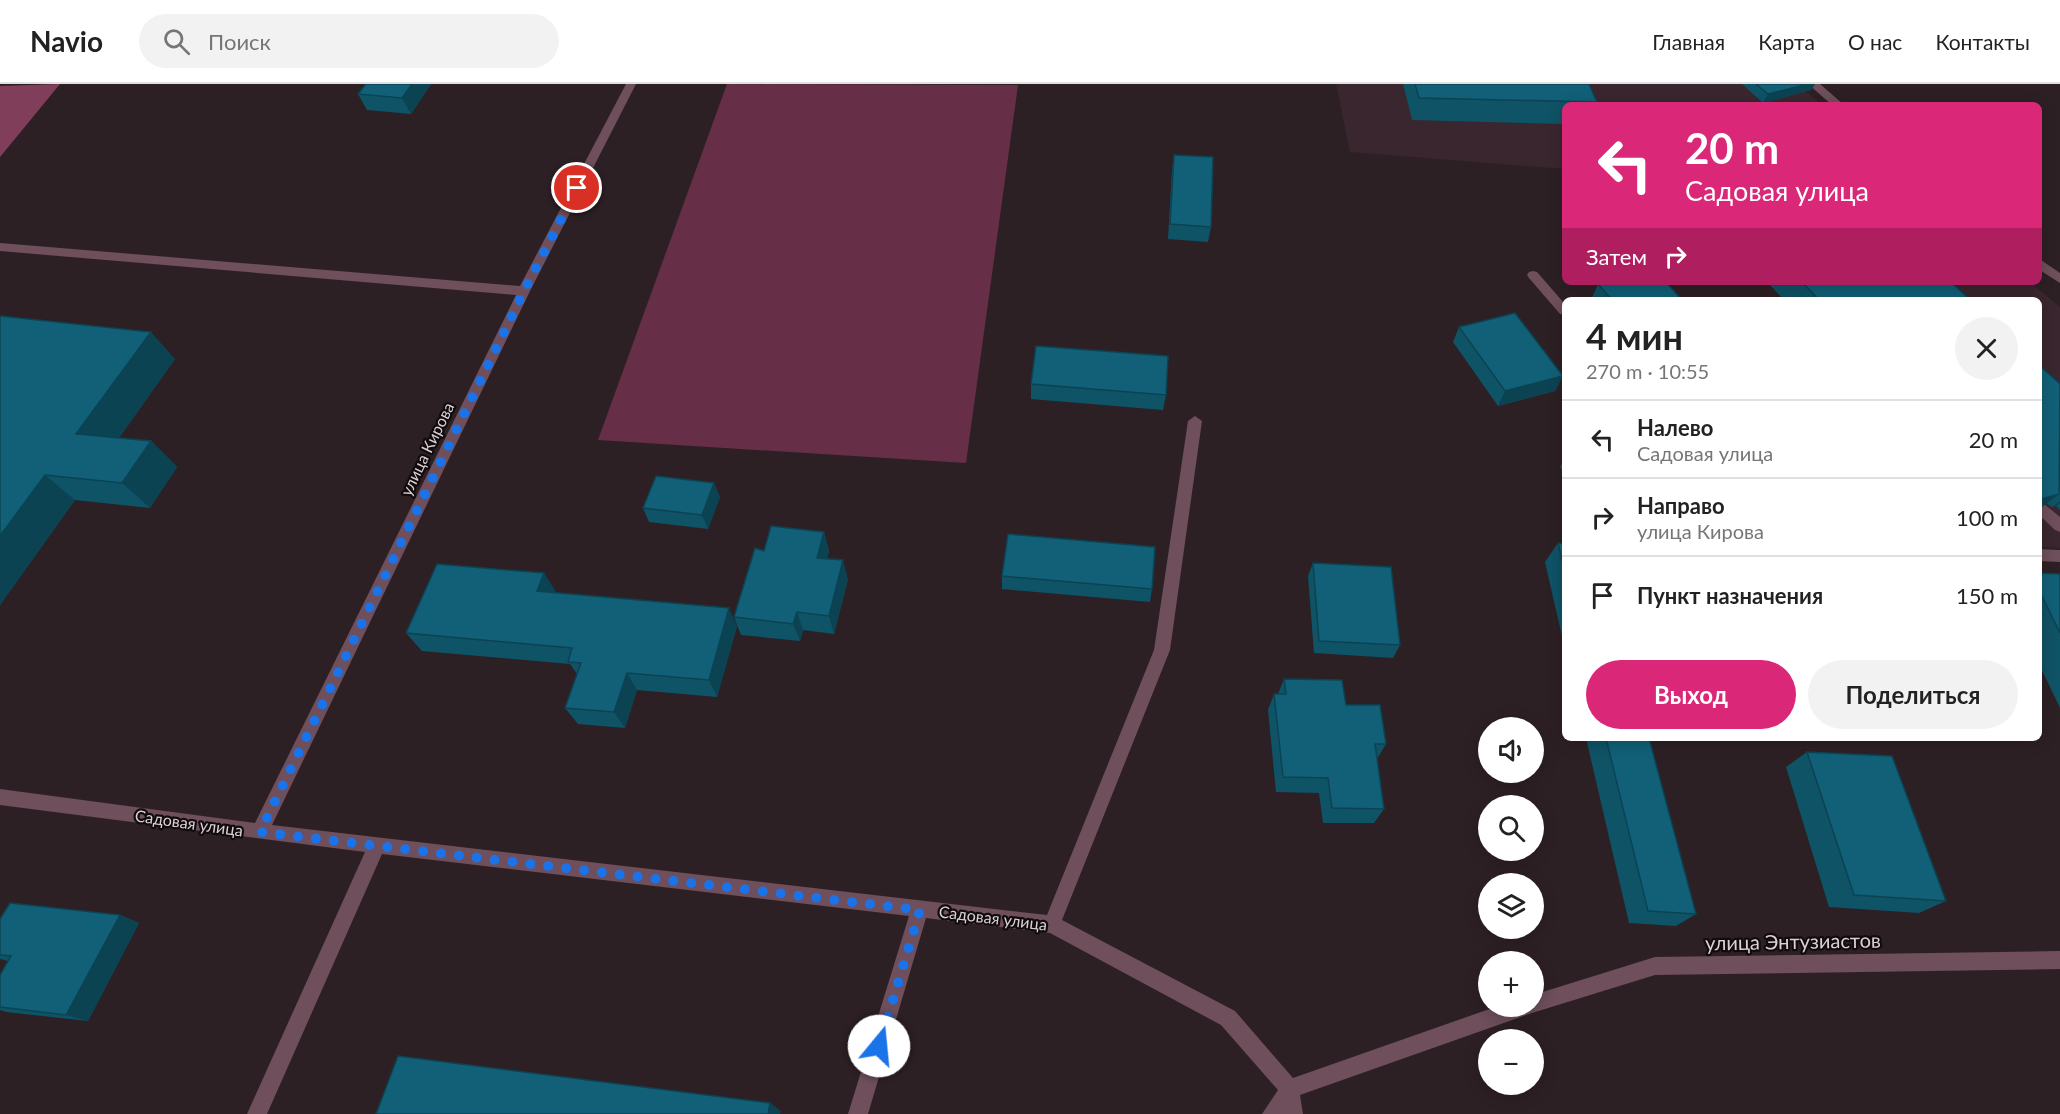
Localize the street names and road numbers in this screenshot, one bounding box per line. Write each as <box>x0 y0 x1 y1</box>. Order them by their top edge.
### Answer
street label: улица Кирова <box>396 399 457 499</box>
street label: Садовая улица <box>134 806 244 840</box>
street label: Садовая улица <box>938 901 1048 934</box>
street label: улица Энтузиастов <box>1705 927 1881 955</box>

